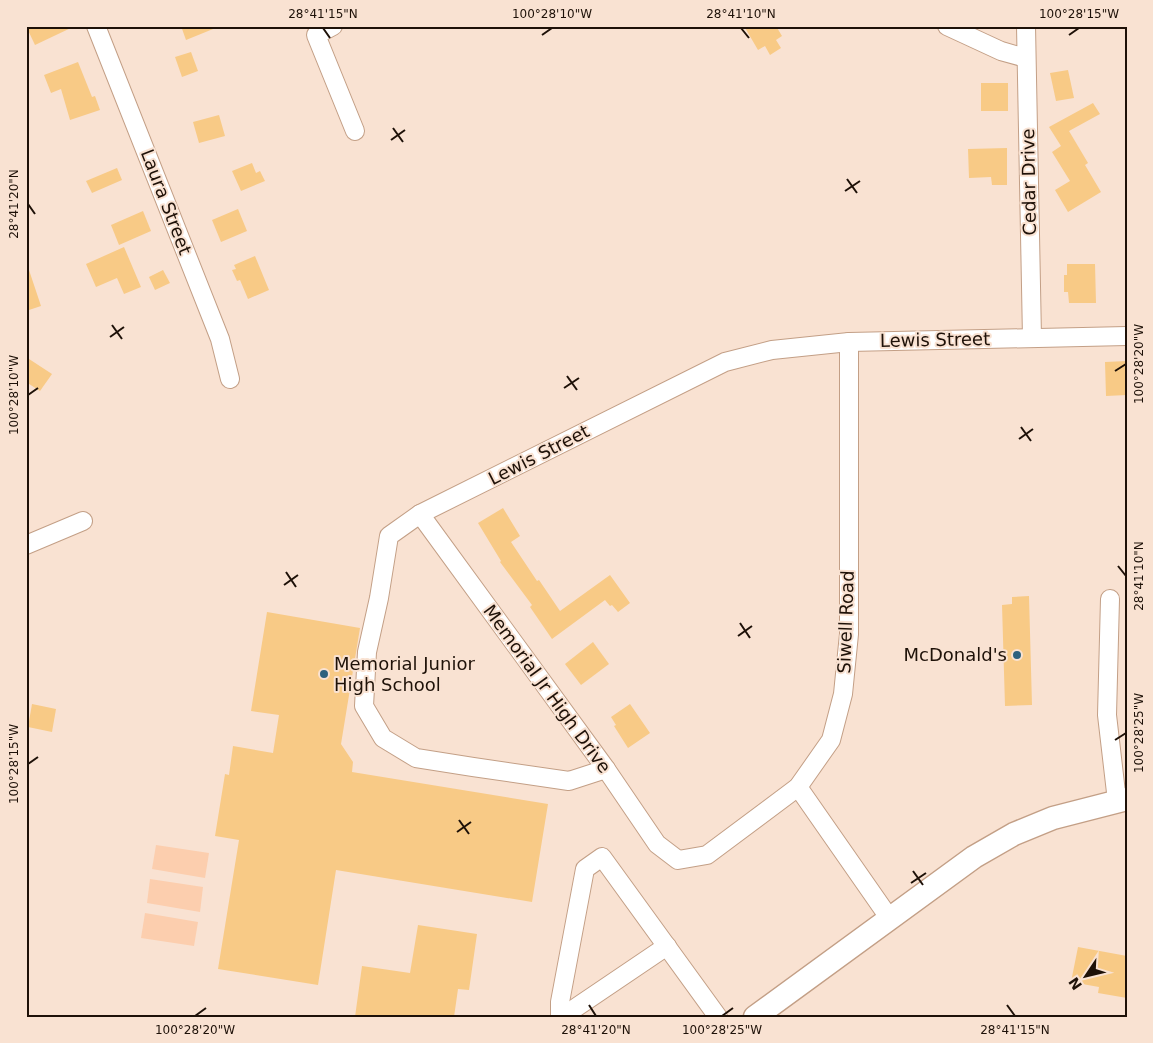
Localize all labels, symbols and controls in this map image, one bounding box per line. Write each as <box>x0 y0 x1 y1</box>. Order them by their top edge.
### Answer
text: 28°41'15"N <box>288 7 358 21</box>
text: 100°28'10"W <box>512 7 592 21</box>
text: 28°41'10"N <box>706 7 776 21</box>
text: 100°28'15"W <box>1039 7 1119 21</box>
street label: Cedar Drive <box>1017 128 1040 236</box>
street label: Laura Street <box>137 146 196 258</box>
text: 28°41'20"N <box>7 169 21 239</box>
text: 100°28'20"W <box>1132 324 1146 404</box>
street label: Lewis Street <box>880 328 990 351</box>
text: 100°28'10"W <box>7 355 21 435</box>
street label: Lewis Street <box>485 420 593 489</box>
text: 28°41'10"N <box>1132 541 1146 611</box>
street label: Siwell Road <box>833 570 858 674</box>
street label: Memorial Jr High Drive <box>479 600 616 777</box>
place label: McDonald's <box>904 644 1007 665</box>
marker: McDonald's <box>1011 649 1023 661</box>
place label: Memorial Junior High School <box>334 653 475 695</box>
marker: Memorial Junior High School <box>318 668 330 680</box>
text: 100°28'25"W <box>1132 693 1146 773</box>
text: 100°28'15"W <box>7 724 21 804</box>
north arrow <box>1060 950 1110 1000</box>
text: N <box>1065 974 1085 993</box>
text: 100°28'20"W <box>155 1023 235 1037</box>
text: 28°41'20"N <box>561 1023 631 1037</box>
text: 100°28'25"W <box>682 1023 762 1037</box>
text: 28°41'15"N <box>980 1023 1050 1037</box>

